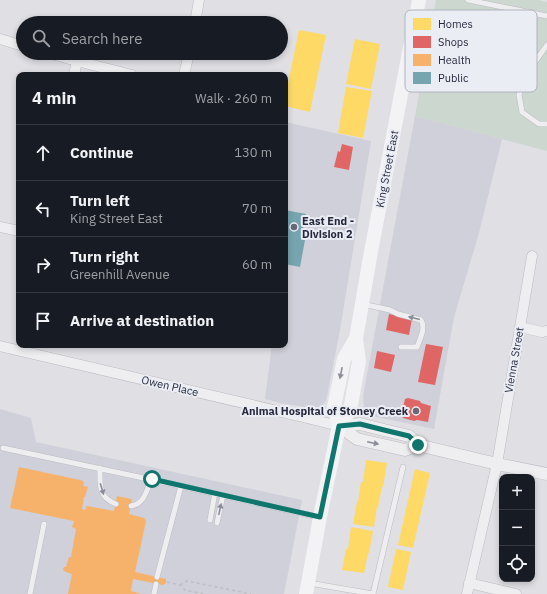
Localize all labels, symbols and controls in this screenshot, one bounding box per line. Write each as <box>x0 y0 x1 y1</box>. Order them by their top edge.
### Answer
legend <box>405 10 537 92</box>
search box <box>16 16 288 60</box>
text: Homes <box>438 17 473 31</box>
icon: search <box>30 27 52 49</box>
text: Search here <box>62 29 142 48</box>
text: Shops <box>438 35 469 49</box>
text: Health <box>438 53 471 67</box>
text: Public <box>438 71 469 85</box>
text: 4 min <box>32 87 76 109</box>
text: Walk · 260 m <box>195 90 272 107</box>
street label: King Street East <box>373 129 401 209</box>
icon: ahead <box>32 142 54 164</box>
text: Continue <box>70 143 134 162</box>
text: 130 m <box>234 144 272 161</box>
text: Turn left <box>70 191 130 210</box>
icon: left <box>32 198 54 220</box>
text: 70 m <box>242 200 272 217</box>
text: King Street East <box>70 210 163 227</box>
place label: East End - Division 2 <box>302 214 354 241</box>
marker: East End - Division 2 <box>289 222 299 232</box>
text: Turn right <box>70 247 139 266</box>
icon: right <box>32 254 54 276</box>
text: 60 m <box>242 256 272 273</box>
text: Greenhill Avenue <box>70 266 170 283</box>
icon: arrive <box>32 310 54 332</box>
text: Arrive at destination <box>70 311 214 330</box>
one-way arrow <box>408 315 420 321</box>
street label: Vienna Street <box>501 326 527 394</box>
one-way arrow <box>338 367 344 379</box>
street label: Owen Place <box>140 373 200 399</box>
place label: Animal Hospital of Stoney Creek <box>242 404 409 418</box>
marker: Animal Hospital of Stoney Creek <box>411 406 421 416</box>
route end <box>409 436 427 454</box>
one-way arrow <box>367 440 380 446</box>
route start <box>143 470 161 488</box>
map controls <box>499 474 535 582</box>
button: + <box>499 474 535 510</box>
one-way arrow <box>99 484 105 496</box>
one-way arrow <box>217 503 223 515</box>
button: − <box>499 510 535 546</box>
button: locate <box>499 546 535 582</box>

